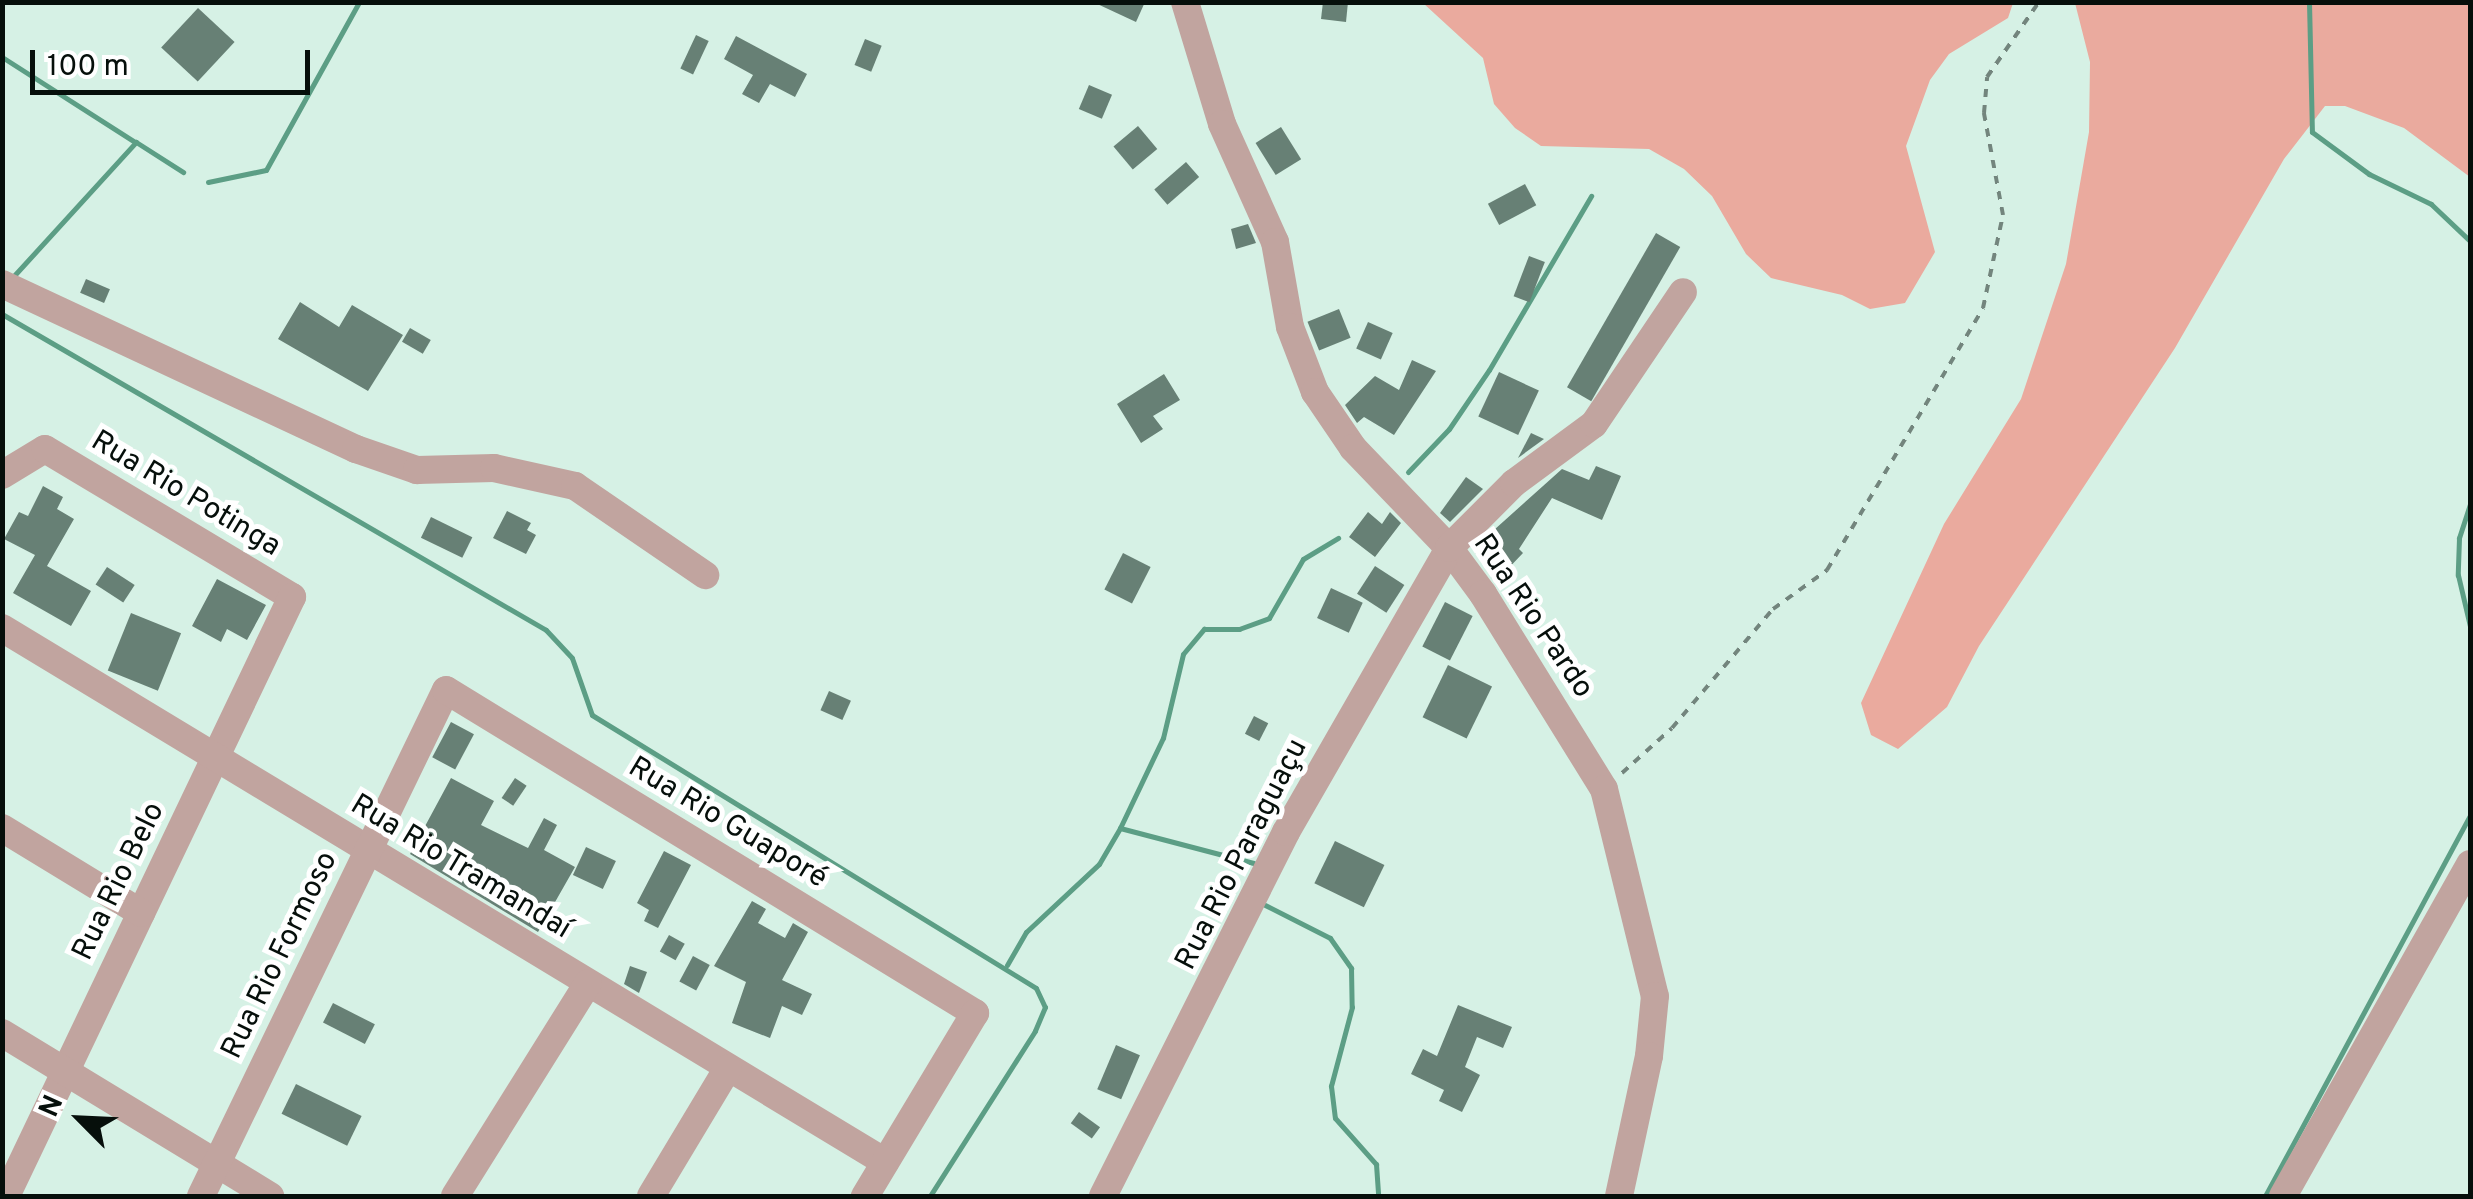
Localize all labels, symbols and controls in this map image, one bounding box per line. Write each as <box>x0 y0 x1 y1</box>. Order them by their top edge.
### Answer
scale bar <box>35 30 315 92</box>
text: 100 m <box>47 49 129 86</box>
street label: Rua Rio Potinga <box>84 424 286 566</box>
street label: Rua Rio Pardo <box>1464 528 1600 706</box>
street label: Rua Rio Paraguaçu <box>1169 734 1317 976</box>
street label: Rua Rio Guaporé <box>621 750 833 898</box>
street label: Rua Rio Tramandaí <box>343 788 577 948</box>
street label: Rua Rio Belo <box>66 797 174 967</box>
street label: Rua Rio Formoso <box>215 846 347 1066</box>
north arrow <box>30 1069 130 1169</box>
text: N <box>32 1090 73 1123</box>

